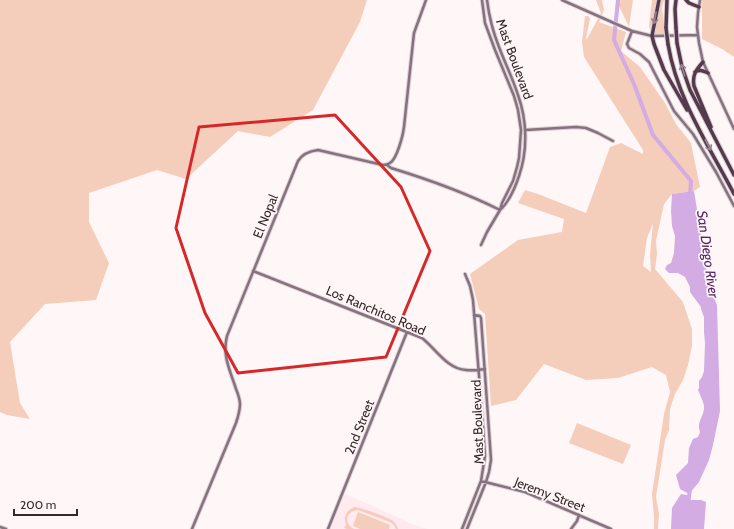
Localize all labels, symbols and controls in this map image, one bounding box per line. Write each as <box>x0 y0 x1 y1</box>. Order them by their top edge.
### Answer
one-way arrow <box>651 11 659 24</box>
street label: Mast Boulevard <box>493 17 537 101</box>
one-way arrow <box>679 64 686 77</box>
one-way arrow <box>704 139 712 151</box>
street label: El Nopal <box>249 192 281 240</box>
water label: San Diego River <box>693 209 723 299</box>
street label: Los Ranchitos Road <box>324 282 428 338</box>
street label: Mast Boulevard <box>468 380 486 464</box>
street label: 2nd Street <box>341 397 377 457</box>
street label: Jeremy Street <box>511 473 588 515</box>
scale bar <box>14 491 77 517</box>
text: 200 m <box>20 497 56 512</box>

